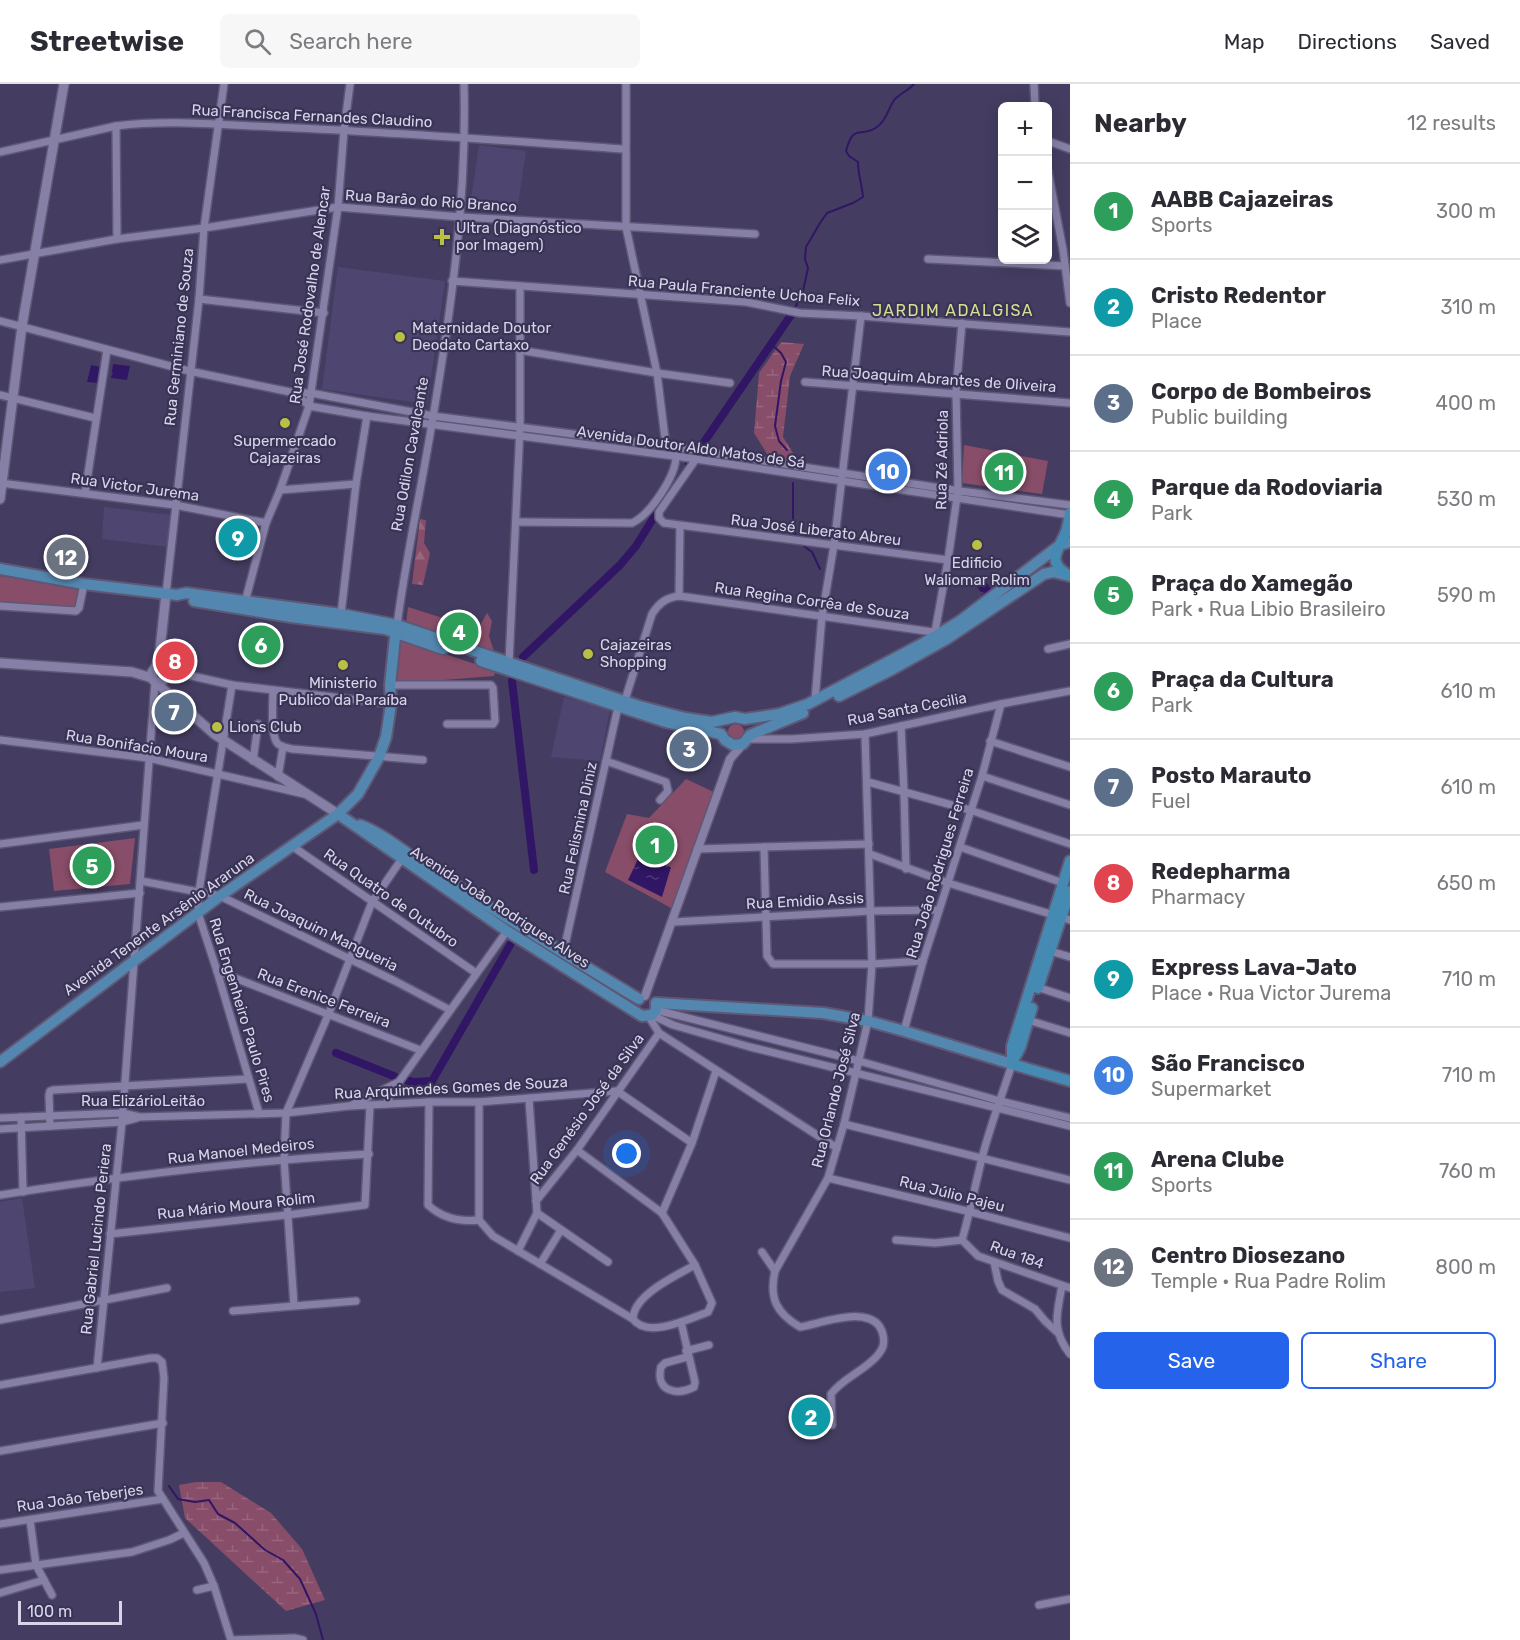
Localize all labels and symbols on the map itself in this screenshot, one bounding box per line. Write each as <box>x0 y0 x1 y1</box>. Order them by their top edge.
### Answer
street label: Rua Francisca Fernandes Claudino <box>191 101 433 131</box>
street label: Rua José Rodovalho de Alencar <box>286 185 334 405</box>
street label: Rua Barāo do Rio Branco <box>345 186 517 216</box>
place label: Ultra (Diagnóstico por Imagem) <box>456 219 582 254</box>
marker: Ultra (Diagnóstico por Imagem) <box>433 228 451 246</box>
street label: Rua Germiniano de Souza <box>161 247 197 427</box>
street label: Rua Paula Franciente Uchoa Felix <box>627 272 861 310</box>
district label: JARDIM ADALGISA <box>872 301 1034 320</box>
place label: Maternidade Doutor Deodato Cartaxo <box>412 319 551 354</box>
marker: Maternidade Doutor Deodato Cartaxo <box>393 330 407 344</box>
street label: Rua Joaquim Abrantes de Oliveira <box>821 362 1057 396</box>
street label: Rua Odilon Cavalcante <box>388 375 432 533</box>
street label: Rua Zé Adriola <box>932 410 952 510</box>
marker: Supermercado Cajazeiras <box>278 416 292 430</box>
street label: Avenida Doutor Aldo Matos de Sá <box>576 422 806 472</box>
place label: Supermercado Cajazeiras <box>234 432 336 467</box>
pin: 10 <box>868 448 908 494</box>
pin: 11 <box>984 450 1024 494</box>
street label: Rua Victor Jurema <box>70 469 200 505</box>
street label: Rua José Liberato Abreu <box>730 511 902 549</box>
pin: 9 <box>218 516 258 560</box>
pin: 12 <box>46 534 86 580</box>
marker: Edificio Waliomar Rolim <box>970 538 984 552</box>
place label: Edificio Waliomar Rolim <box>924 554 1030 589</box>
street label: Rua Regina Corrêa de Souza <box>713 578 911 624</box>
pin: 4 <box>440 610 478 654</box>
pin: 6 <box>242 622 280 668</box>
place label: Cajazeiras Shopping <box>600 636 672 671</box>
pin: 8 <box>156 638 195 684</box>
marker: Cajazeiras Shopping <box>581 647 595 661</box>
marker: Ministerio Publico da Paraíba <box>336 658 350 672</box>
place label: Ministerio Publico da Paraíba <box>279 674 407 709</box>
street label: Rua Santa Cecilia <box>846 689 968 729</box>
pin: 7 <box>154 690 194 734</box>
place label: Lions Club <box>229 718 302 736</box>
marker: Lions Club <box>210 720 224 734</box>
street label: Rua Bonifacio Moura <box>65 726 209 766</box>
pin: 3 <box>670 726 708 772</box>
street label: Rua Felismina Diniz <box>555 760 601 896</box>
street label: Rua João Rodrigues Ferreira <box>902 766 978 960</box>
pin: 1 <box>636 822 674 867</box>
street label: Avenida João Rodrigues Alves <box>407 842 593 972</box>
pin: 5 <box>72 844 112 888</box>
street label: Rua Quatro de Outubro <box>320 845 462 951</box>
street label: Avenida Tenente Arsênio Araruna <box>60 849 258 999</box>
street label: Rua Joaquim Mangueria <box>241 885 401 975</box>
street label: Rua Emidio Assis <box>746 889 865 913</box>
street label: Rua Engenheiro Paulo Pires <box>205 916 279 1105</box>
street label: Rua Erenice Ferreira <box>255 964 393 1032</box>
street label: Rua Orlando José Silva <box>808 1010 864 1170</box>
street label: Rua Genésio José da Silva <box>526 1030 648 1188</box>
street label: Rua Arquimedes Gomes de Souza <box>334 1073 568 1103</box>
street label: Rua ElizárioLeitão <box>81 1092 205 1110</box>
street label: Rua Manoel Medeiros <box>167 1134 316 1168</box>
your location <box>612 1139 641 1168</box>
street label: Rua Gabriel Lucindo Periera <box>77 1142 115 1336</box>
street label: Rua Júlio Pajeu <box>897 1172 1007 1216</box>
street label: Rua Mário Moura Rolim <box>156 1189 316 1223</box>
street label: Rua 184 <box>988 1237 1046 1273</box>
pin: 2 <box>792 1394 830 1440</box>
street label: Rua João Teberjes <box>16 1480 145 1516</box>
scale bar <box>18 1598 122 1626</box>

